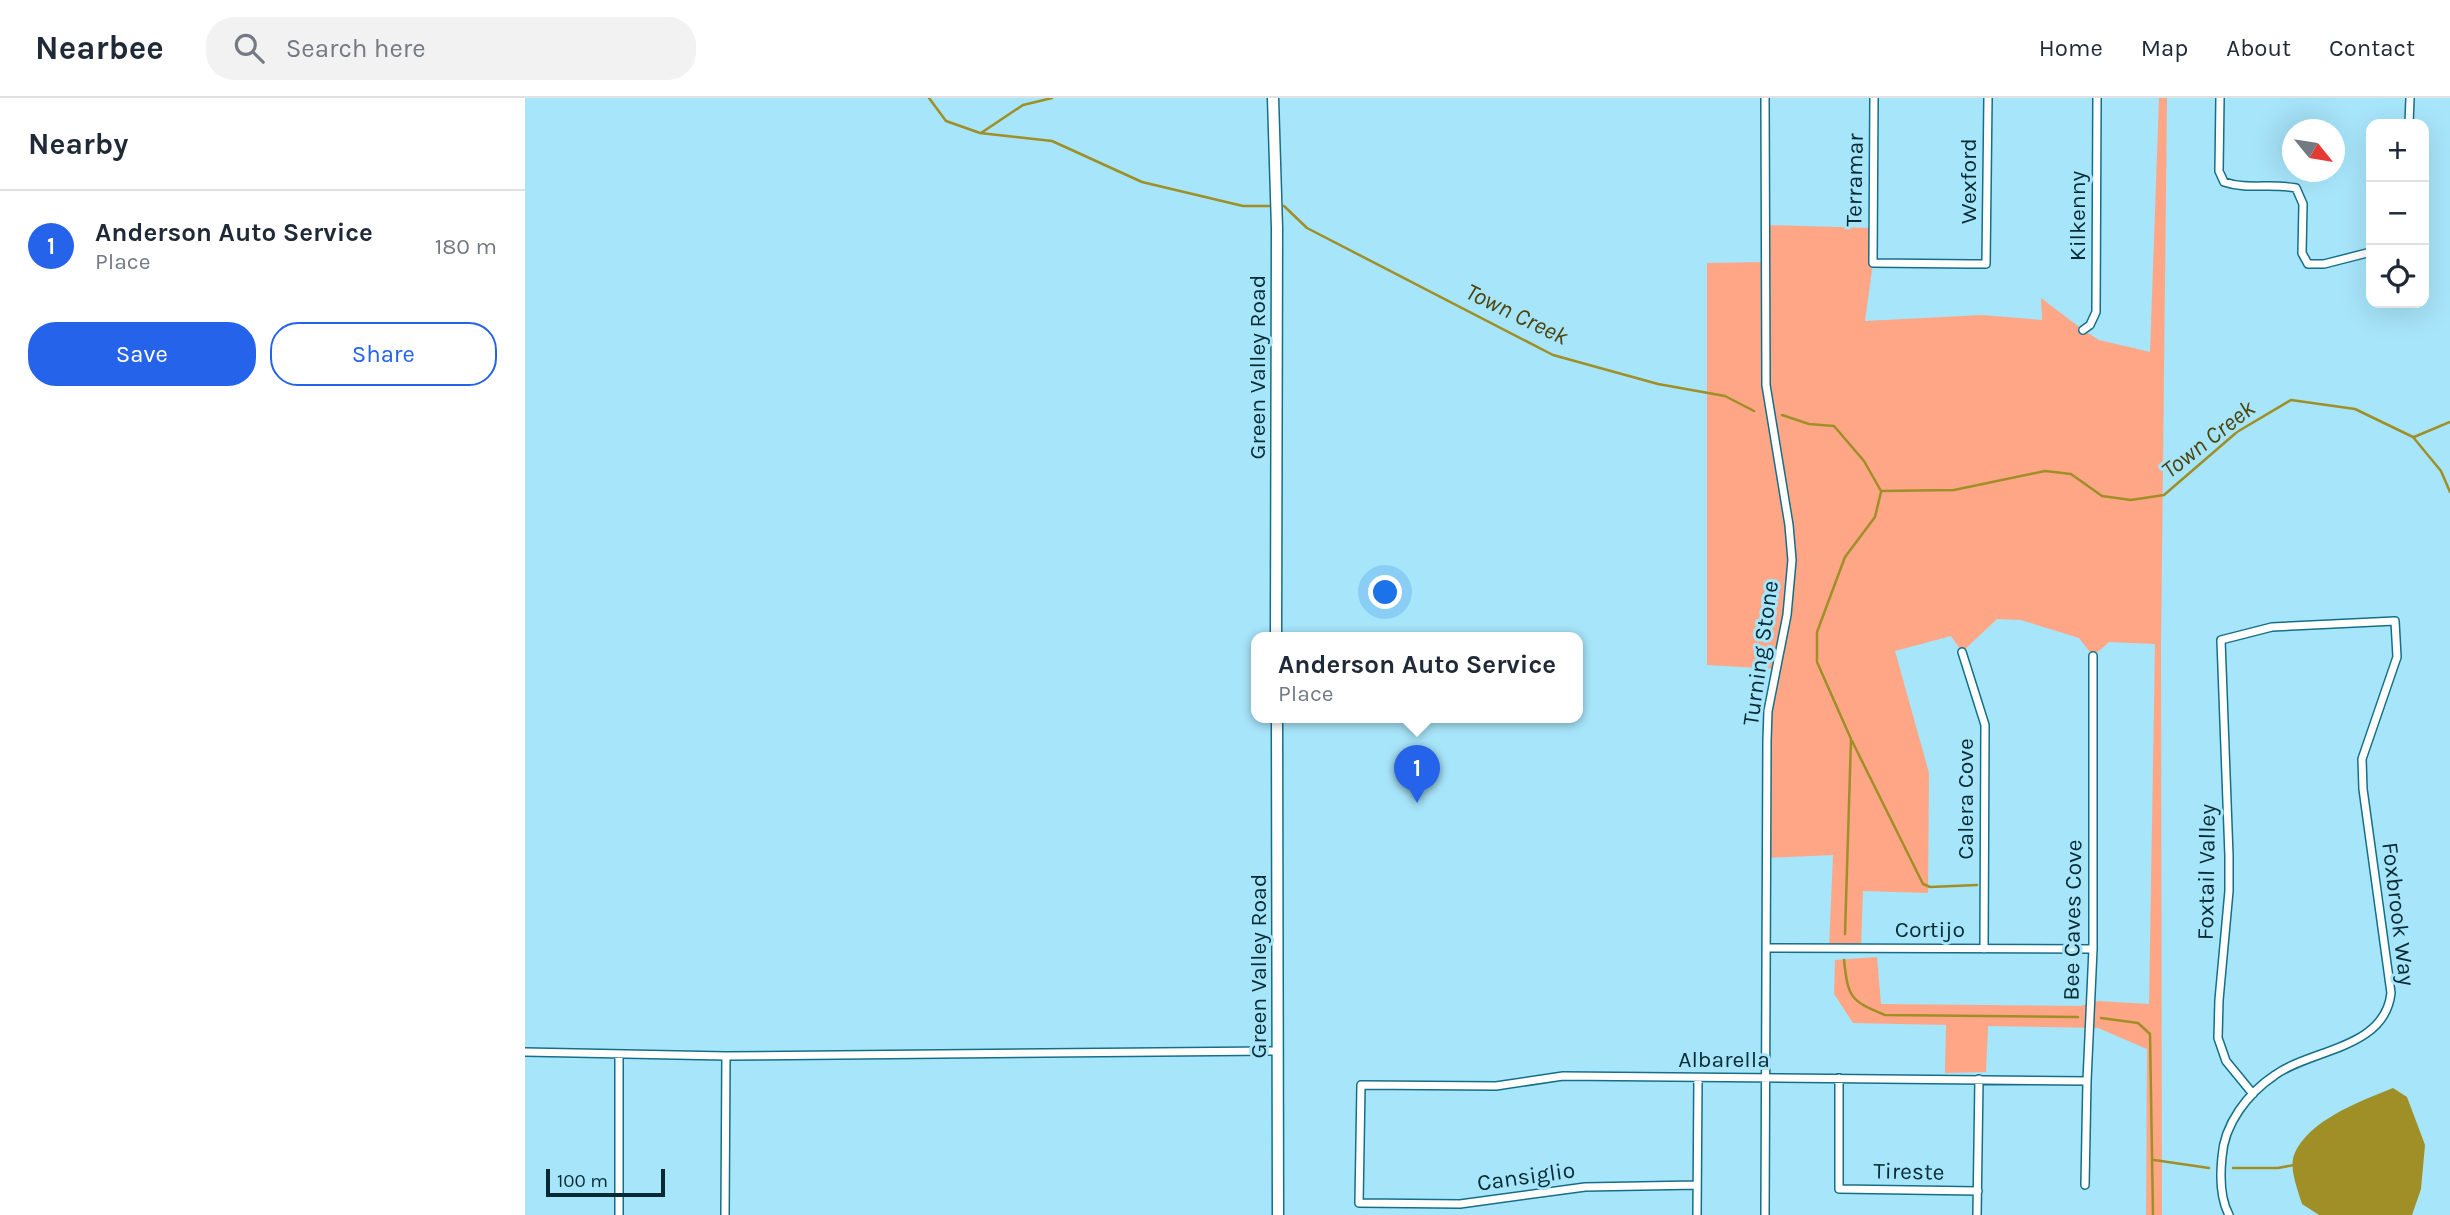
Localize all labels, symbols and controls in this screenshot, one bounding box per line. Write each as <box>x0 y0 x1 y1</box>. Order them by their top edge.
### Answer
search box <box>206 17 696 80</box>
text: Nearbee <box>35 29 164 67</box>
icon: search <box>230 29 268 67</box>
text: Search here <box>286 33 426 64</box>
text: Home <box>2039 34 2103 62</box>
text: Map <box>2141 34 2188 62</box>
text: About <box>2226 34 2291 62</box>
text: Contact <box>2329 34 2415 62</box>
north arrow <box>2282 119 2345 182</box>
map controls <box>2366 119 2429 308</box>
button: + <box>2366 119 2429 182</box>
text: Nearby <box>28 126 128 162</box>
street label: Terramar <box>1840 132 1869 227</box>
street label: Wexford <box>1955 138 1982 224</box>
street label: Kilkenny <box>2064 170 2091 261</box>
button: − <box>2366 182 2429 245</box>
text: Anderson Auto Service <box>95 217 373 248</box>
text: 1 <box>47 233 55 260</box>
text: 180 m <box>435 233 497 260</box>
button: locate <box>2366 245 2429 308</box>
text: Place <box>95 248 151 275</box>
street label: Green Valley Road <box>1244 275 1271 459</box>
water label: Town Creek <box>1461 277 1574 351</box>
button: Save <box>28 322 256 386</box>
button: Share <box>270 322 497 386</box>
water label: Town Creek <box>2156 393 2261 484</box>
your location <box>1368 575 1402 609</box>
street label: Turning Stone <box>1737 579 1784 727</box>
popup <box>1251 632 1583 723</box>
text: Anderson Auto Service <box>1278 649 1556 680</box>
text: Place <box>1278 680 1334 707</box>
street label: Calera Cove <box>1952 738 1979 860</box>
pin: 1 <box>1394 745 1440 803</box>
street label: Foxtail Valley <box>2192 803 2221 940</box>
street label: Bee Caves Cove <box>2058 839 2087 1001</box>
street label: Foxbrook Way <box>2376 841 2421 988</box>
street label: Green Valley Road <box>1245 874 1272 1058</box>
street label: Cortijo <box>1895 916 1965 943</box>
street label: Albarella <box>1678 1046 1770 1073</box>
street label: Cansiglio <box>1475 1156 1577 1197</box>
street label: Tireste <box>1873 1157 1945 1186</box>
scale bar <box>546 1166 665 1198</box>
text: 100 m <box>557 1170 608 1192</box>

